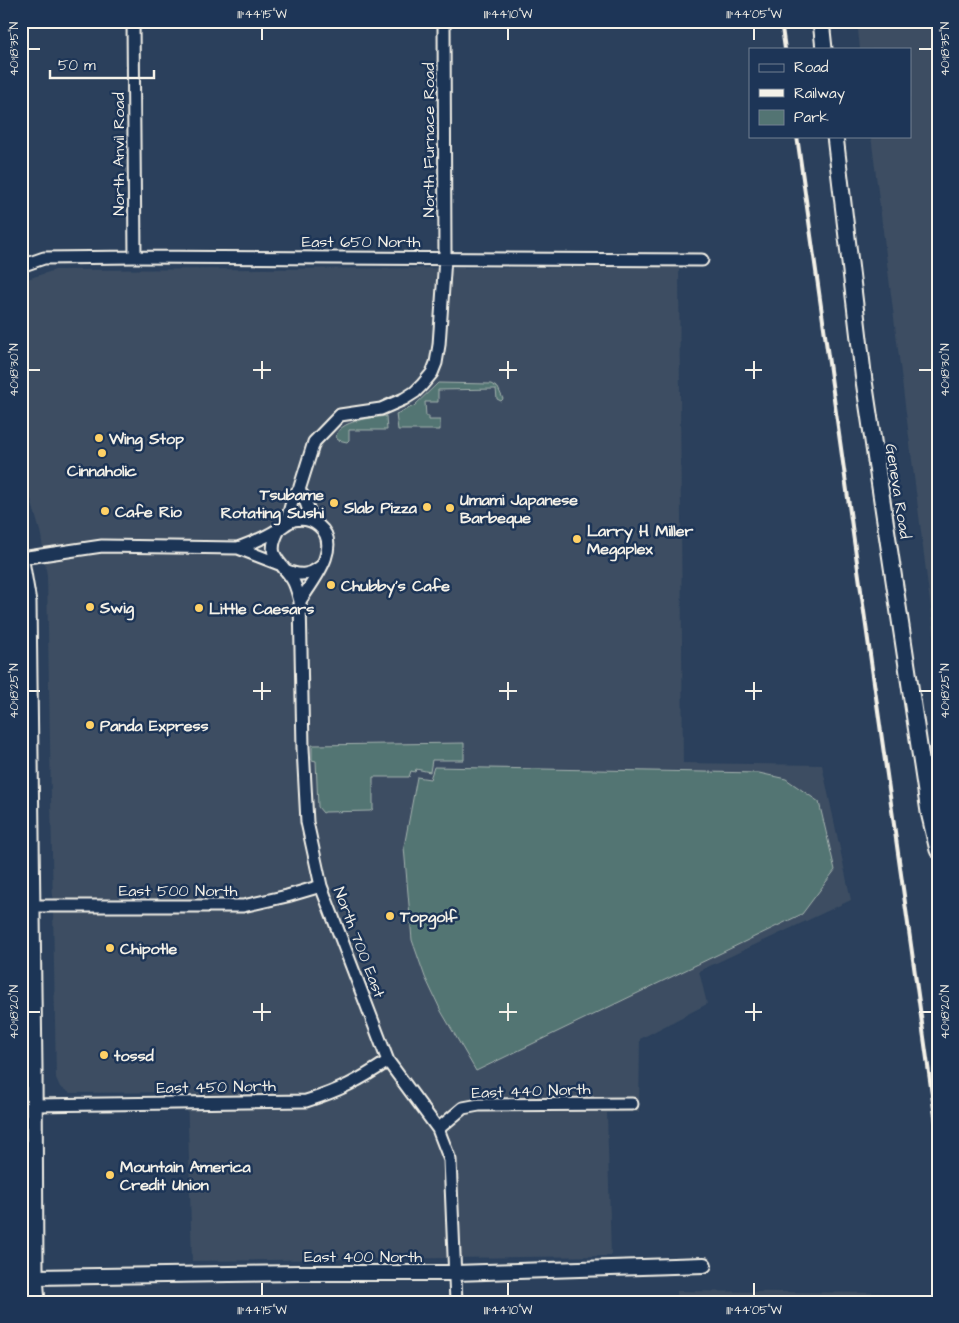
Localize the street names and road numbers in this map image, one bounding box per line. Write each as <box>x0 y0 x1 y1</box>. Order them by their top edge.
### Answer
street label: North Furnace Road <box>418 63 440 217</box>
street label: North Anvil Road <box>108 92 130 216</box>
street label: East 650 North <box>302 231 420 253</box>
street label: Geneva Road <box>880 442 916 540</box>
street label: East 500 North <box>119 880 237 902</box>
street label: North 700 East <box>328 884 391 1002</box>
street label: East 450 North <box>156 1075 276 1099</box>
street label: East 440 North <box>471 1078 591 1104</box>
street label: East 400 North <box>304 1246 422 1268</box>

